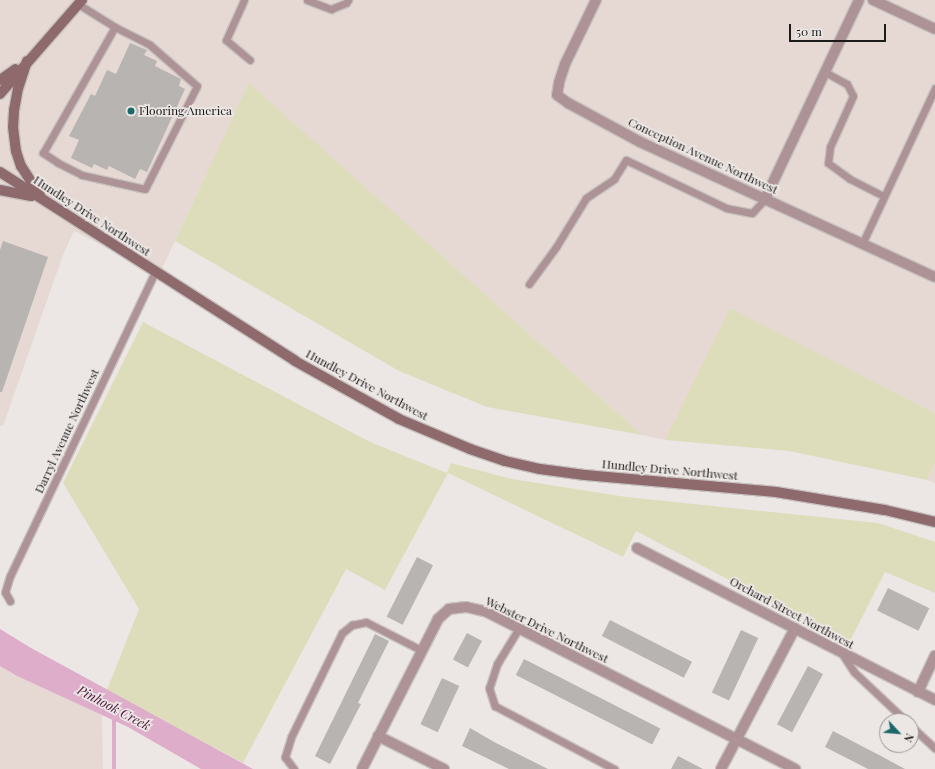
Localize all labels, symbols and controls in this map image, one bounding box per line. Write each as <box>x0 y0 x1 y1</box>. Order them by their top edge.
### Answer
scale bar <box>791 16 888 42</box>
text: 50 m <box>796 23 822 39</box>
place label: Flooring America <box>139 104 232 118</box>
marker: Flooring America <box>126 106 136 116</box>
street label: Conception Avenue Northwest <box>626 115 780 197</box>
street label: Hundley Drive Northwest <box>31 173 153 259</box>
street label: Hundley Drive Northwest <box>303 347 431 423</box>
street label: Darryl Avenue Northwest <box>32 366 102 496</box>
street label: Hundley Drive Northwest <box>601 457 739 483</box>
street label: Orchard Street Northwest <box>727 574 857 652</box>
street label: Webster Drive Northwest <box>483 594 611 666</box>
water label: Pinhook Creek <box>75 682 153 734</box>
north arrow <box>879 713 919 753</box>
text: N <box>901 731 918 745</box>

